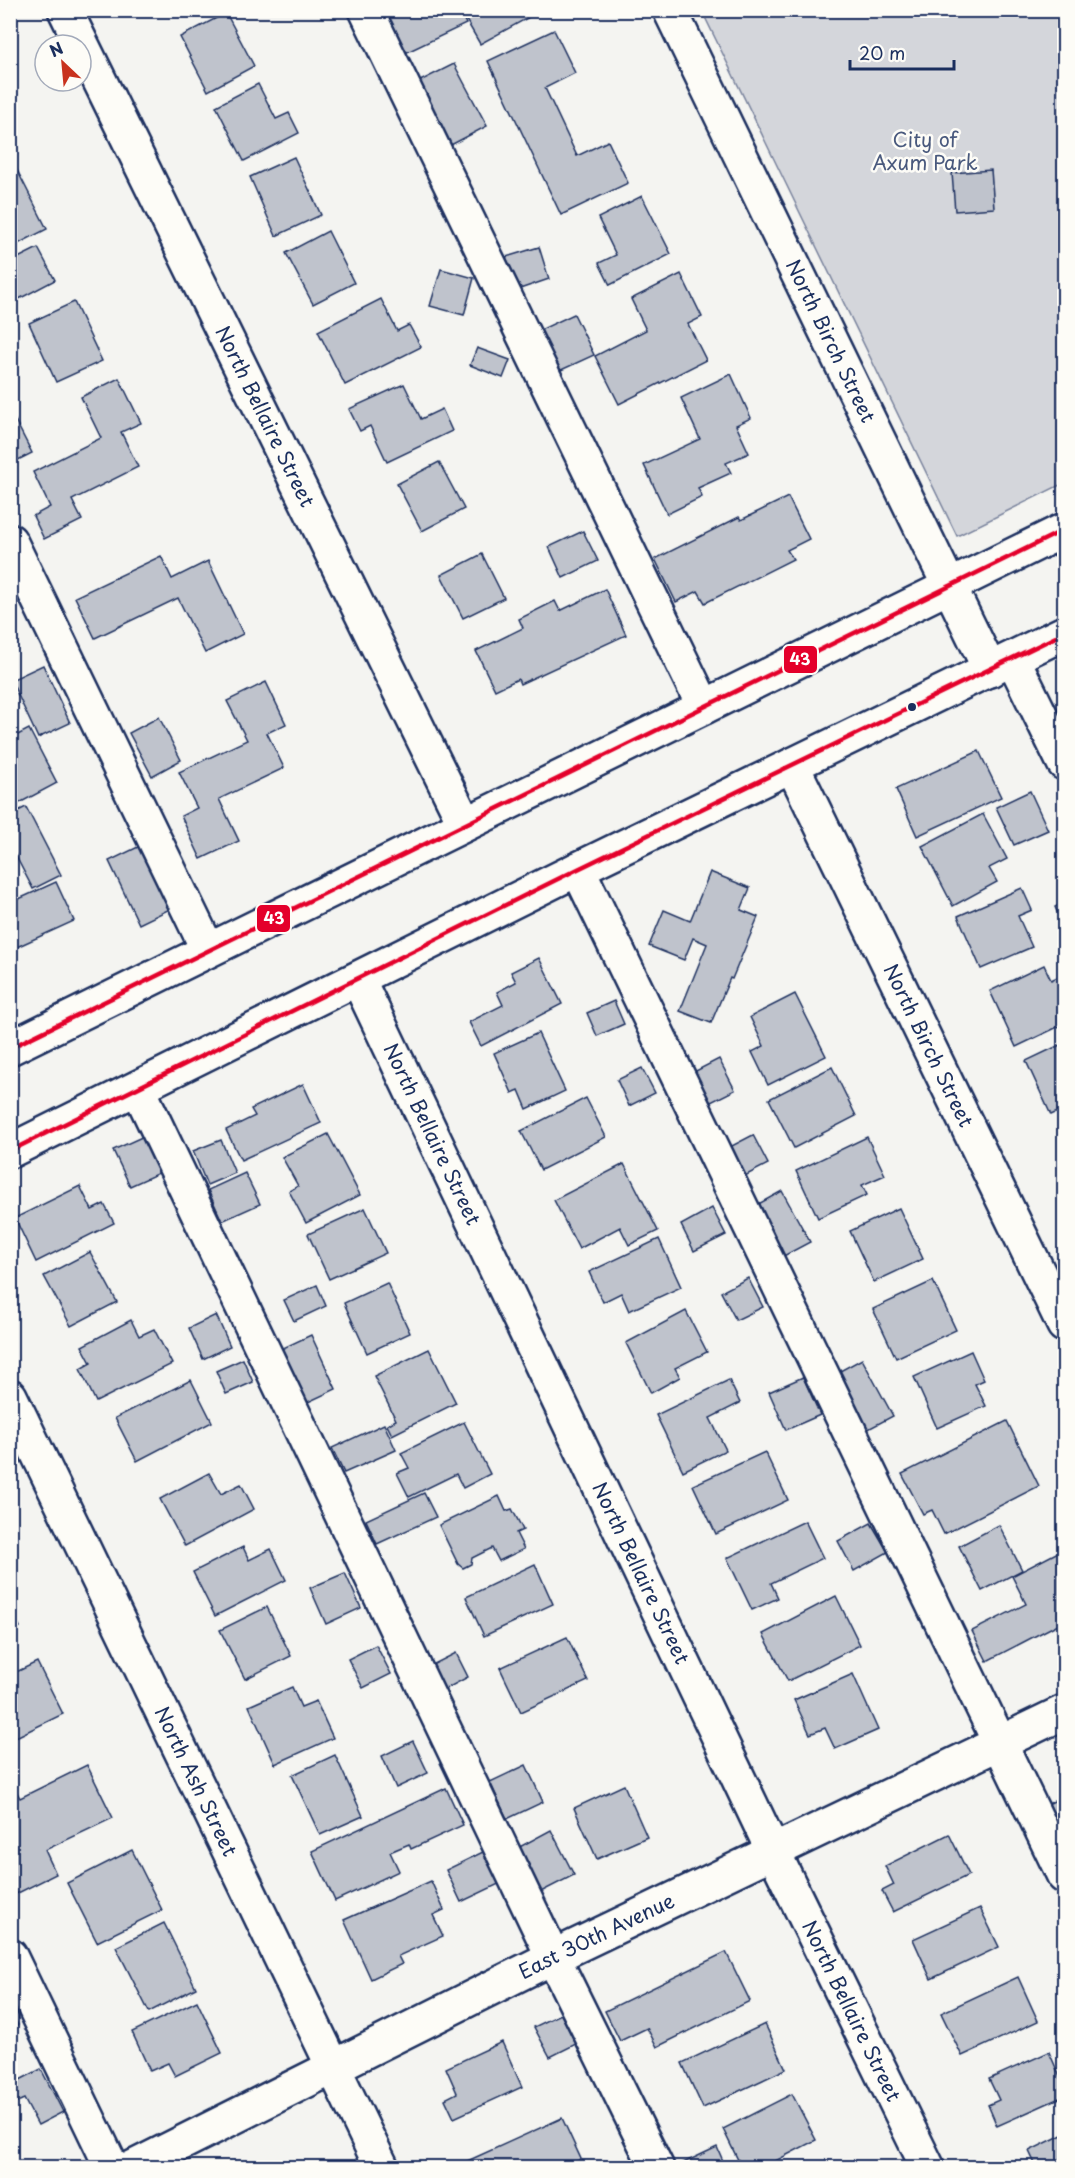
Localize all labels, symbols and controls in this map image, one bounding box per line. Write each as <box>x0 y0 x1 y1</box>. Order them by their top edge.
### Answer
north arrow <box>33 33 93 93</box>
scale bar <box>850 33 954 71</box>
text: N <box>45 35 67 62</box>
text: 20 m <box>859 39 905 66</box>
park label: City of Axum Park <box>872 124 978 177</box>
street label: North Birch Street <box>779 254 884 428</box>
street label: North Bellaire Street <box>208 320 323 512</box>
line badge: 43 <box>783 645 818 674</box>
text: 43 <box>789 646 811 670</box>
unlabelled marker <box>906 701 918 713</box>
line badge: 43 <box>256 904 291 933</box>
text: 43 <box>263 905 285 929</box>
street label: North Birch Street <box>877 958 982 1132</box>
street label: North Bellaire Street <box>377 1038 489 1230</box>
street label: North Bellaire Street <box>585 1477 698 1669</box>
street label: North Ash Street <box>148 1701 246 1861</box>
street label: East 30th Avenue <box>513 1885 679 1986</box>
street label: North Bellaire Street <box>795 1915 909 2106</box>

